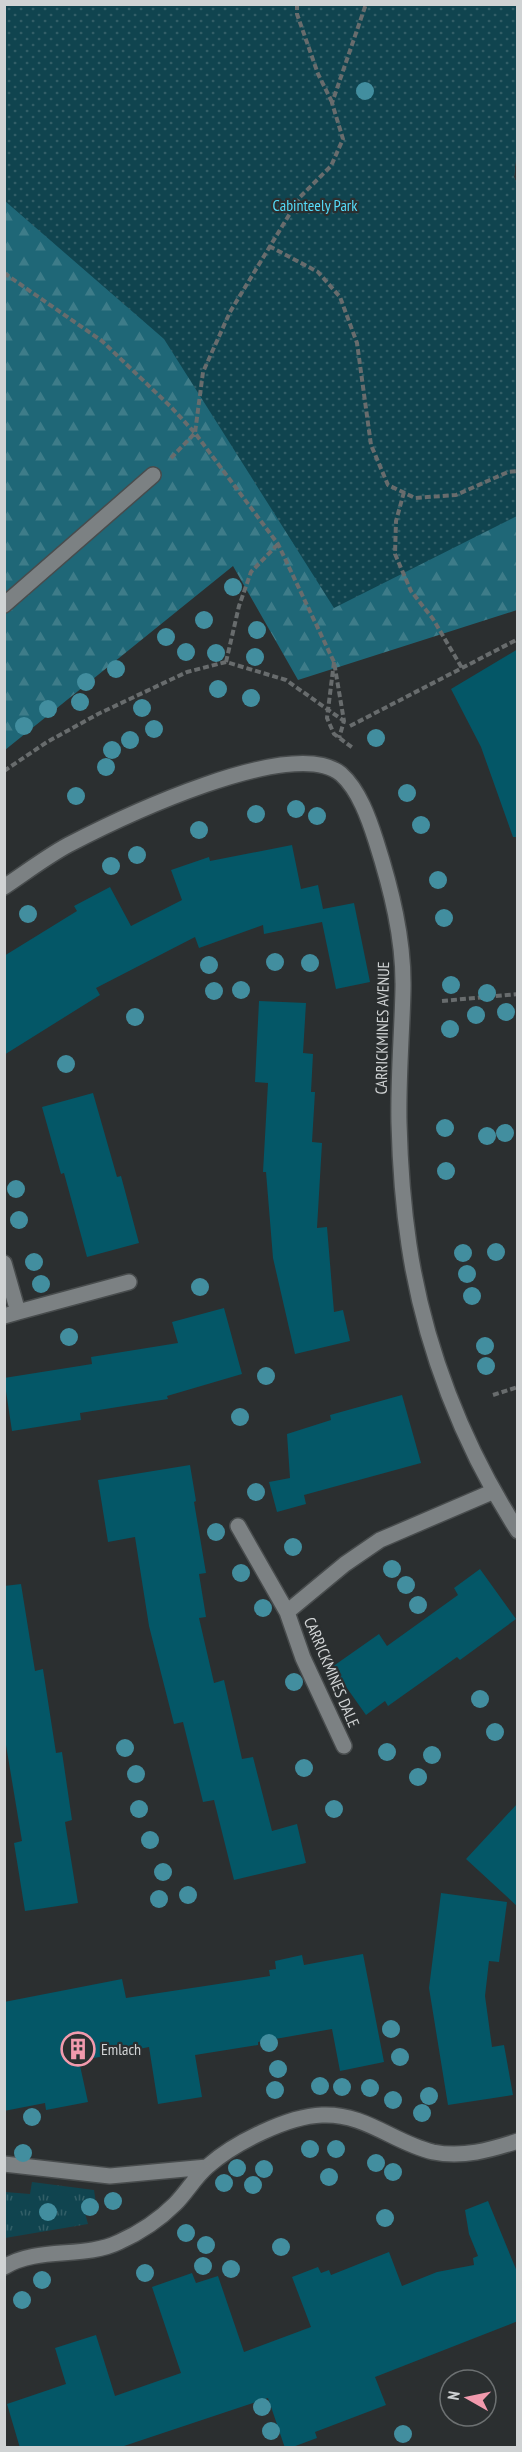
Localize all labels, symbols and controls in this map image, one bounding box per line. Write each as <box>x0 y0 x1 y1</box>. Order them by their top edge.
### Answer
park label: Cabinteely Park <box>273 195 358 215</box>
street label: CARRICKMINES AVENUE <box>371 961 393 1095</box>
street label: CARRICKMINES DALE <box>300 1614 364 1730</box>
building icon: Emlach <box>60 2031 96 2067</box>
place label: Emlach <box>101 2039 141 2059</box>
north arrow <box>438 2368 498 2428</box>
text: N <box>443 2390 464 2401</box>

